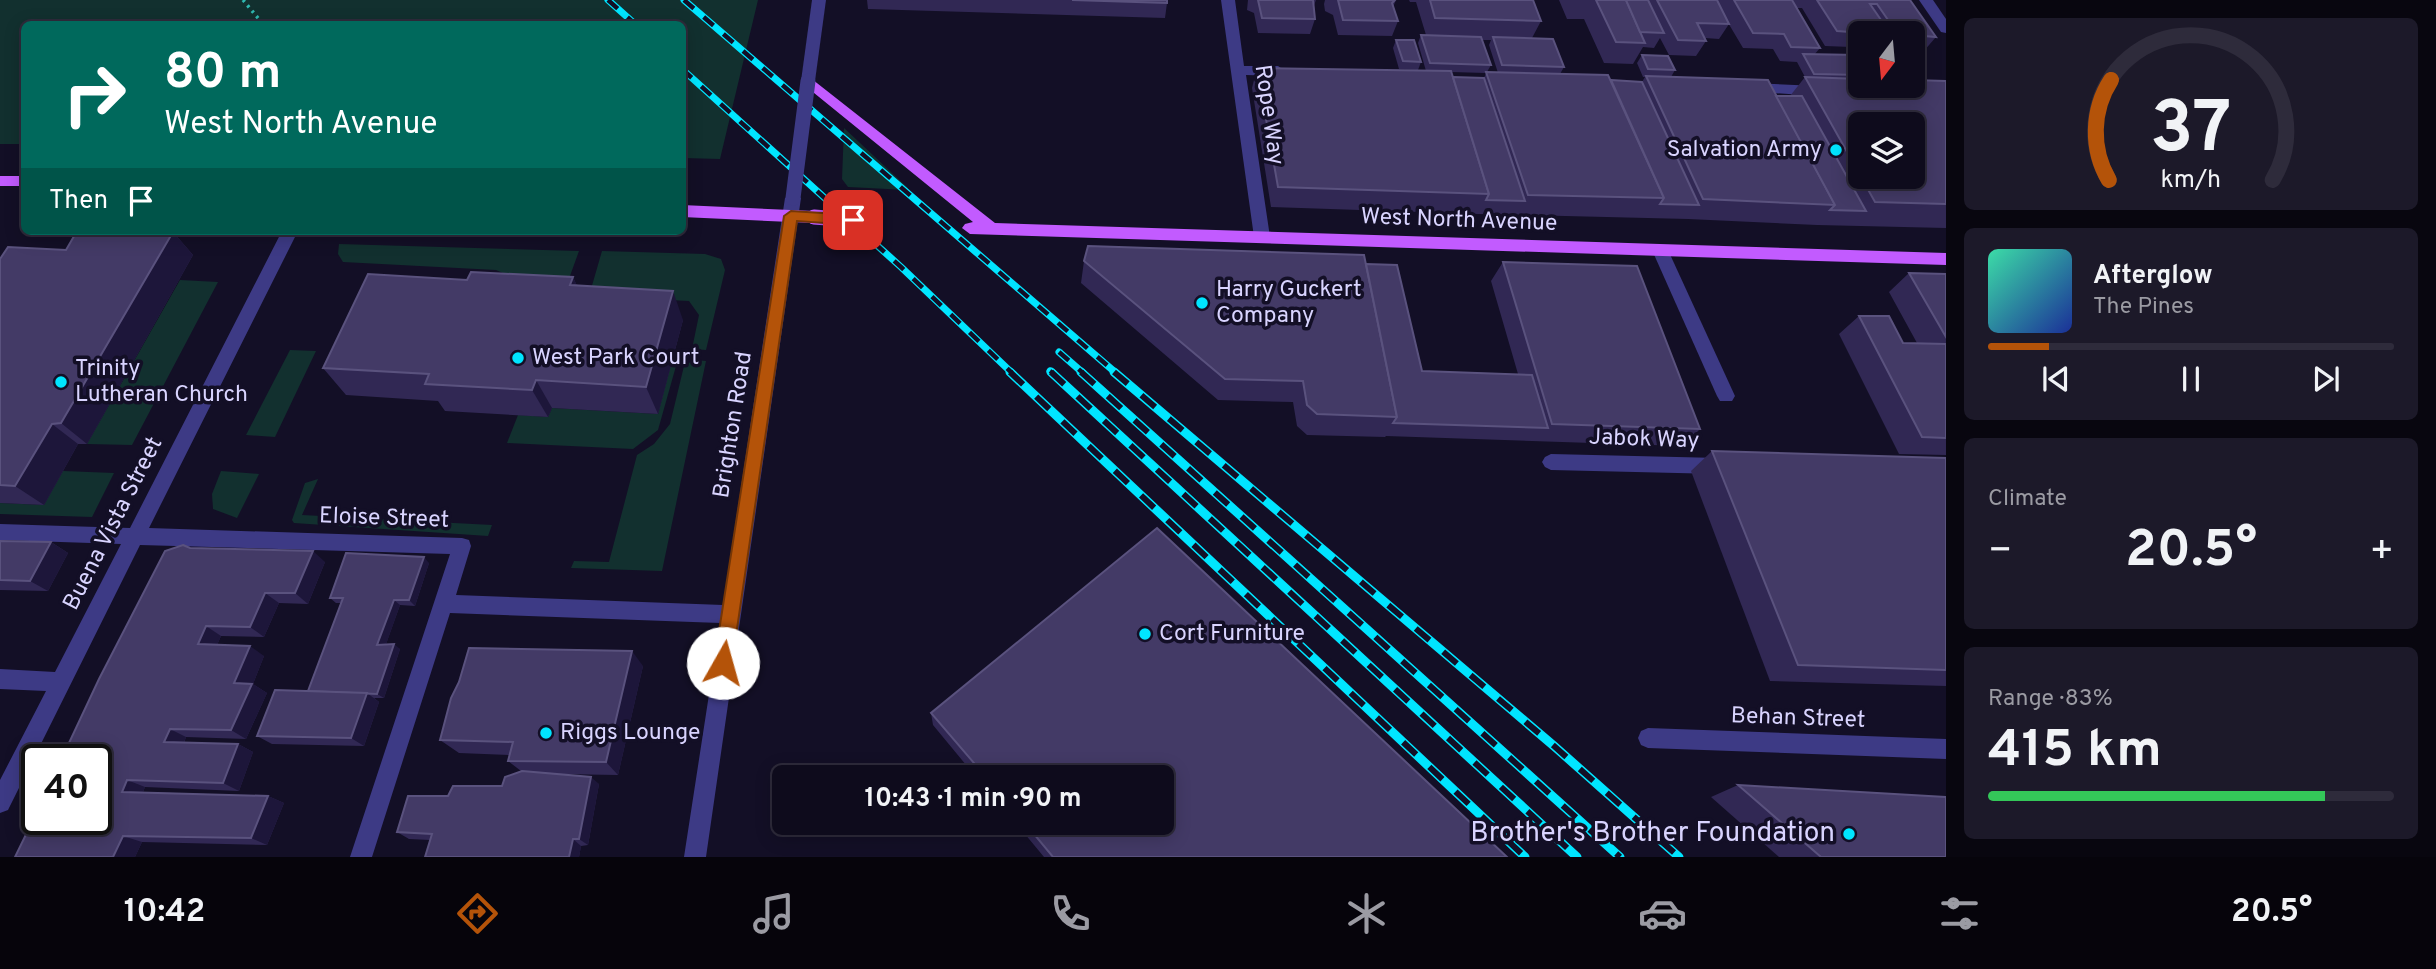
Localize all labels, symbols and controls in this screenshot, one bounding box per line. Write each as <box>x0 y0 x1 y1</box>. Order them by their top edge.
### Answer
north arrow <box>1848 21 1925 98</box>
map controls <box>1848 21 1925 189</box>
text: 80 m <box>164 44 281 106</box>
icon: right <box>49 49 140 140</box>
street label: Rope Way <box>1247 63 1289 167</box>
text: 37 <box>2150 86 2232 178</box>
text: West North Avenue <box>164 105 437 145</box>
button: layers <box>1848 112 1925 189</box>
place label: Salvation Army <box>1667 136 1822 165</box>
marker: Salvation Army <box>1828 142 1844 158</box>
text: km/h <box>2161 165 2221 197</box>
icon: arrive <box>122 182 160 220</box>
text: Then <box>49 185 108 218</box>
pin <box>823 190 883 250</box>
icon: arrive <box>834 201 872 239</box>
street label: West North Avenue <box>1360 203 1558 239</box>
text: Afterglow <box>2093 260 2213 293</box>
place label: Harry Guckert Company <box>1216 276 1362 331</box>
text: The Pines <box>2093 293 2194 322</box>
marker: Harry Guckert Company <box>1194 295 1210 311</box>
place label: West Park Court <box>532 344 699 373</box>
marker: West Park Court <box>510 350 526 366</box>
street label: Brighton Road <box>708 350 760 500</box>
place label: Trinity Lutheran Church <box>75 355 248 410</box>
icon: previous <box>2037 360 2075 398</box>
icon: pause <box>2172 360 2210 398</box>
icon: next <box>2307 360 2345 398</box>
marker: Trinity Lutheran Church <box>53 374 69 390</box>
street label: Jabok Way <box>1588 424 1700 456</box>
street label: Buena Vista Street <box>58 432 170 616</box>
text: Climate <box>1988 485 2067 514</box>
street label: Eloise Street <box>318 502 450 536</box>
text: 20.5° <box>2125 519 2257 585</box>
text: − <box>1988 528 2013 577</box>
text: + <box>2369 528 2394 577</box>
place label: Cort Furniture <box>1159 620 1305 649</box>
position arrow <box>686 626 760 700</box>
marker: Cort Furniture <box>1137 626 1153 642</box>
text: Range · 83% <box>1988 685 2113 714</box>
street label: Behan Street <box>1730 702 1866 736</box>
place label: Riggs Lounge <box>560 719 700 748</box>
text: 415 km <box>1988 719 2162 785</box>
marker: Riggs Lounge <box>538 725 554 741</box>
speed limit sign: 40 <box>21 744 112 835</box>
text: 10:43 · 1 min · 90 m <box>865 783 1081 816</box>
place label: Brother's Brother Foundation <box>1470 816 1835 852</box>
marker: Brother's Brother Foundation <box>1841 826 1857 842</box>
icon: directions <box>453 889 502 938</box>
icon: music <box>749 889 798 938</box>
icon: phone <box>1046 889 1095 938</box>
icon: climate <box>1342 889 1391 938</box>
icon: car <box>1638 889 1687 938</box>
icon: filters <box>1935 889 1984 938</box>
text: 10:42 <box>124 893 205 933</box>
text: 20.5° <box>2231 893 2312 933</box>

